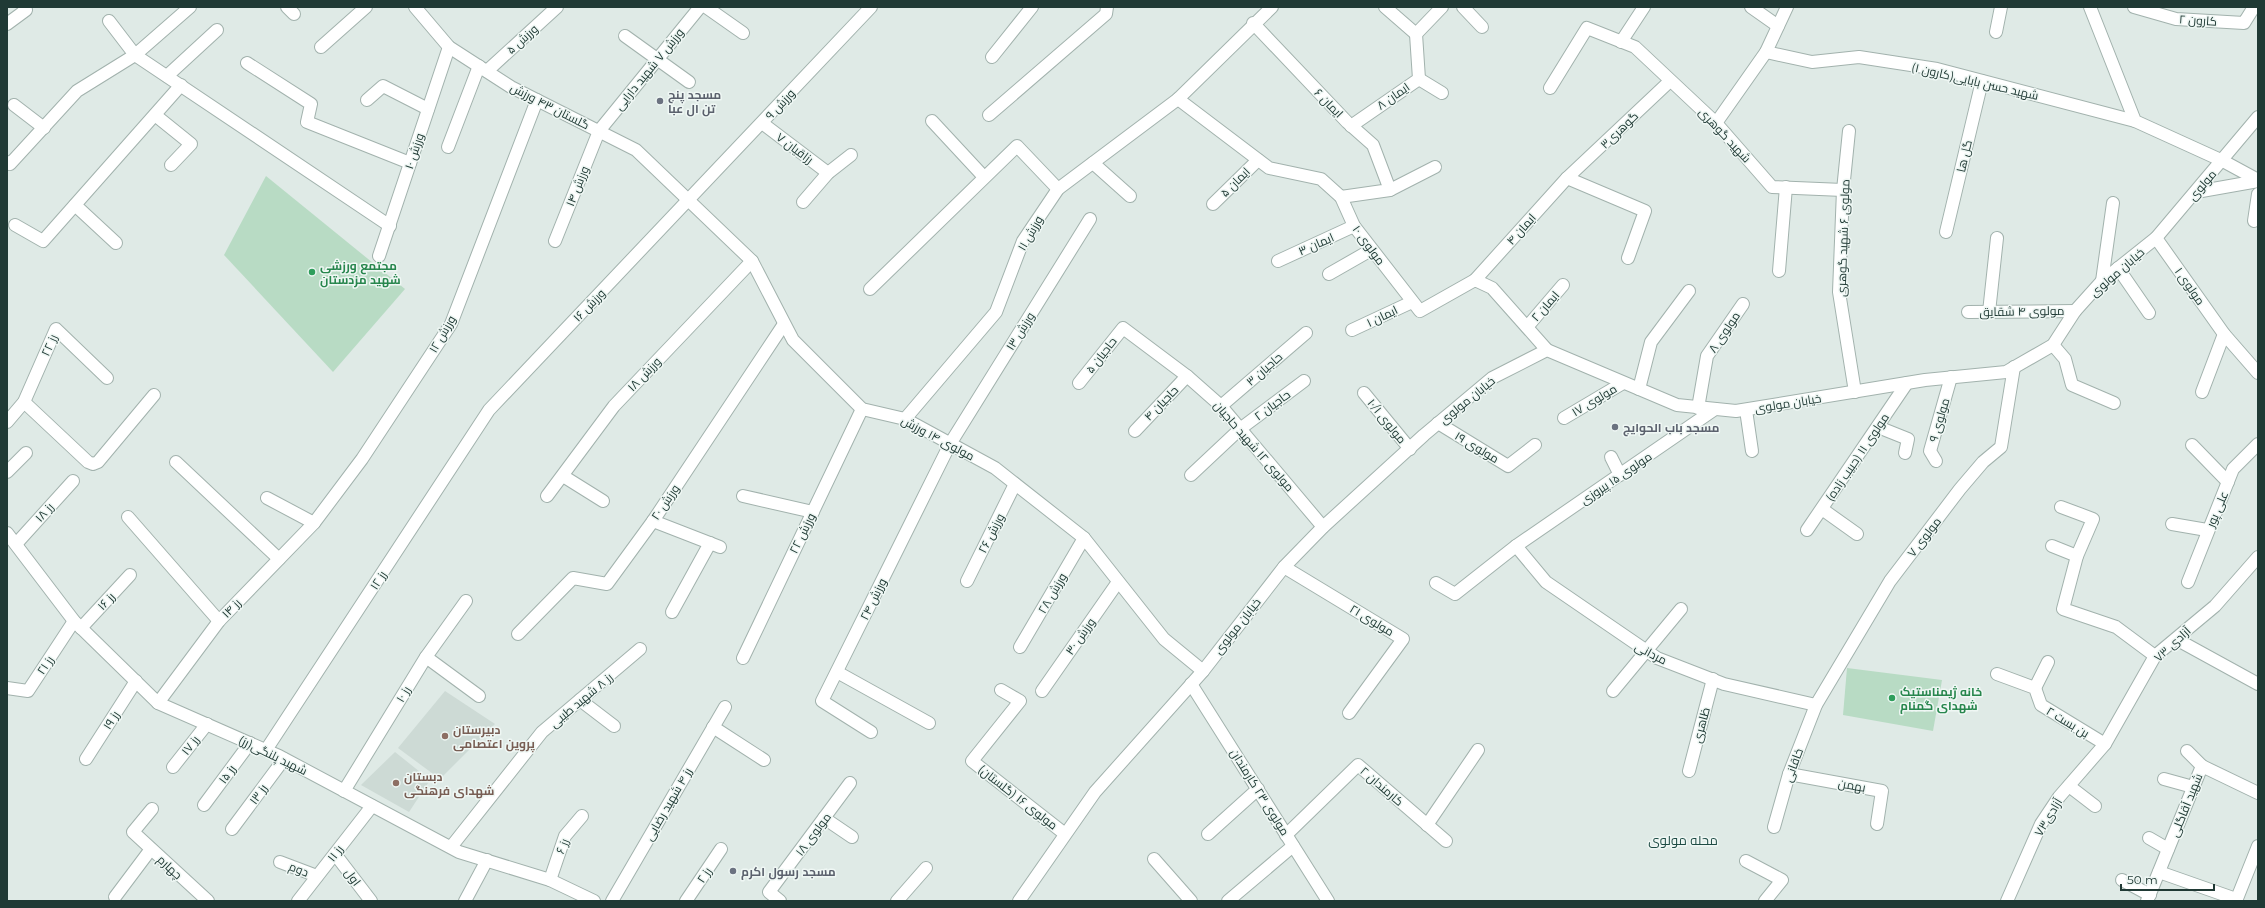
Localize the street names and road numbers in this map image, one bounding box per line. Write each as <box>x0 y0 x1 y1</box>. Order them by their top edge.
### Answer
street label: کارون ۲ <box>2178 11 2218 29</box>
street label: ورزش ۵ <box>503 21 541 57</box>
street label: ورزش ۷ شهید دارایی <box>611 25 687 113</box>
street label: شهید حسن بابایی(کارون ۱) <box>1910 59 2040 103</box>
street label: ایمان ۸ <box>1374 79 1412 113</box>
street label: گلستان ۴۳ ورزش <box>508 80 592 132</box>
street label: ورزش ۹ <box>762 85 798 123</box>
street label: ایمان ۶ <box>1311 85 1347 121</box>
street label: شهید گوهری <box>1696 104 1754 166</box>
street label: گوهری۳ <box>1597 108 1641 152</box>
street label: رزاقیان ۷ <box>774 129 816 167</box>
street label: ورزش ۱۰ <box>401 131 427 171</box>
street label: گل ها <box>1953 138 1975 174</box>
street label: ورزش ۱۴ <box>562 164 592 208</box>
street label: ایمان ۵ <box>1217 164 1253 200</box>
street label: مولوی <box>2185 167 2219 203</box>
street label: مولوی ۶ شهید گوهری <box>1833 179 1853 297</box>
street label: ایمان ۴ <box>1503 210 1539 248</box>
street label: ورزش ۱۱ <box>1014 213 1046 253</box>
street label: مولوی ۱۰ <box>1350 222 1388 268</box>
street label: ایمان ۳ <box>1296 230 1336 258</box>
street label: خیابان مولوی <box>2087 244 2147 300</box>
street label: مولوی ۱ <box>2172 264 2208 308</box>
street label: ورزش ۱۶ <box>570 285 608 325</box>
street label: ایمان ۲ <box>1528 288 1562 324</box>
street label: ایمان ۱ <box>1364 302 1400 330</box>
street label: مولوی ۴ شقایق <box>1979 303 2065 319</box>
street label: ورزش ۱۳ <box>1002 309 1038 353</box>
street label: مولوی ۸ <box>1705 309 1743 355</box>
street label: ورزش ۱۲ <box>425 313 459 355</box>
street label: رز ۲۲ <box>38 332 60 358</box>
street label: حاجیان ۵ <box>1082 334 1120 376</box>
street label: حاجیان ۳ <box>1243 349 1285 389</box>
street label: ورزش ۱۸ <box>624 354 664 394</box>
street label: خیابان مولوی <box>1436 373 1498 427</box>
street label: مولوی ۱۷ <box>1569 381 1619 419</box>
street label: حاجیان ۴ <box>1141 382 1181 424</box>
street label: حاجیان ۲ <box>1251 387 1293 423</box>
street label: خیابان مولوی <box>1754 390 1822 416</box>
street label: مولوی ۱۰/۱ <box>1364 396 1410 446</box>
street label: مولوی ۹ <box>1926 396 1952 444</box>
street label: مولوی ۱۲ شهید حاجیان <box>1211 398 1297 494</box>
street label: مولوی ۱۱ (حبیب زاده) <box>1822 410 1892 504</box>
street label: مولوی ۱۴ ورزش <box>899 412 977 464</box>
street label: مولوی ۱۹ <box>1452 428 1502 466</box>
street label: مولوی ۱۵ پیروزی <box>1577 449 1656 509</box>
street label: ورزش ۲۰ <box>648 481 682 523</box>
street label: علی پور <box>2202 489 2233 531</box>
street label: رز ۱۸ <box>32 499 56 525</box>
street label: ورزش ۲۲ <box>786 510 818 556</box>
street label: ورزش ۲۶ <box>975 511 1007 555</box>
street label: مولوی ۷ <box>1904 514 1944 560</box>
street label: رز ۱۲ <box>366 568 390 592</box>
street label: ورزش ۲۸ <box>1034 570 1070 616</box>
street label: ورزش ۲۴ <box>856 576 890 622</box>
street label: رز ۱۶ <box>94 589 118 613</box>
street label: رز ۱۴ <box>218 595 244 621</box>
street label: خیابان مولوی <box>1210 595 1264 657</box>
street label: مولوی ۲۱ <box>1347 601 1397 639</box>
street label: ورزش ۳۰ <box>1062 615 1098 657</box>
street label: آزادی ۷۳ <box>2150 623 2194 665</box>
street label: مردانی <box>1632 638 1670 668</box>
street label: رز ۲۱ <box>33 653 57 677</box>
street label: رز ۸ شهید طیبی <box>546 669 616 731</box>
street label: رز ۱۰ <box>392 683 414 705</box>
street label: بن بست ۲ <box>2044 703 2092 741</box>
street label: ظاهری <box>1689 705 1713 745</box>
street label: رز ۱۹ <box>99 708 123 732</box>
street label: رز ۱۷ <box>178 732 202 758</box>
street label: شهید پلنگی(رز) <box>235 732 310 780</box>
street label: مولوی ۲۳ کارمندان <box>1227 746 1293 838</box>
street label: خاقانی <box>1780 746 1806 784</box>
street label: مولوی ۱۶ (گلستان) <box>975 761 1061 833</box>
street label: رز ۱۵ <box>215 762 239 786</box>
street label: کارمندان ۲ <box>1357 763 1407 809</box>
street label: رز ۴ شهید رضایی <box>641 765 695 843</box>
street label: شهید آقاگلی <box>2166 771 2206 839</box>
street label: بهمن <box>1837 775 1867 795</box>
street label: رز ۱۳ <box>246 781 270 807</box>
street label: آزادی۷۳ <box>2031 795 2066 839</box>
street label: مولوی ۱۸ <box>792 810 834 858</box>
street label: رز ۶ <box>552 836 572 856</box>
street label: رز ۱۱ <box>324 842 346 864</box>
street label: چهارم <box>153 852 186 884</box>
street label: دوم <box>287 858 311 881</box>
street label: رز ۲ <box>693 864 715 886</box>
street label: اول <box>342 865 364 889</box>

